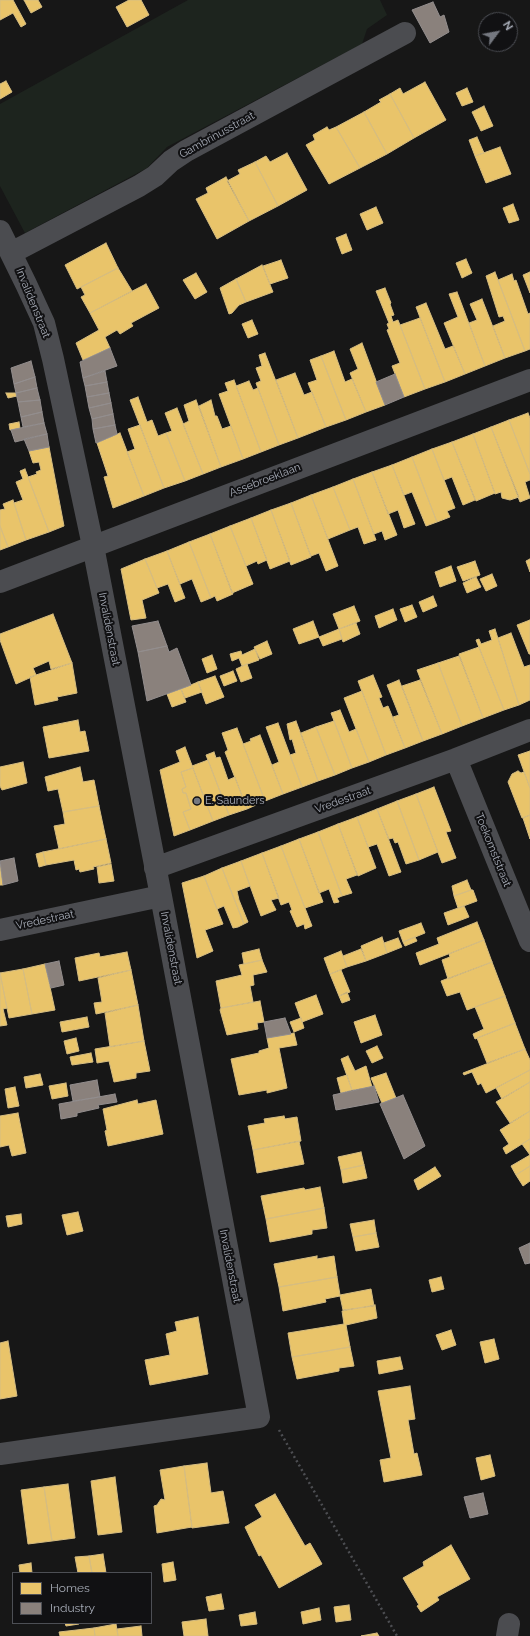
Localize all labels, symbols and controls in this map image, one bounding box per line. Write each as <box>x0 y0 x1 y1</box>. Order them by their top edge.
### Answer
north arrow <box>478 12 518 52</box>
text: N <box>500 19 515 33</box>
street label: Gambrinusstraat <box>177 109 257 161</box>
street label: Invalidenstraat <box>13 266 53 340</box>
street label: Assebroeklaan <box>228 460 302 500</box>
street label: Invalidenstraat <box>95 591 123 667</box>
street label: Vredestraat <box>313 784 373 816</box>
place label: E. Saunders <box>205 794 265 808</box>
marker: E. Saunders <box>192 796 202 806</box>
street label: Toekomststraat <box>472 811 514 889</box>
street label: Vredestraat <box>15 907 75 933</box>
street label: Invalidenstraat <box>157 910 185 986</box>
street label: Invalidenstraat <box>216 1228 244 1304</box>
legend <box>12 1572 152 1624</box>
text: Homes <box>50 1581 90 1595</box>
text: Industry <box>50 1601 95 1615</box>

